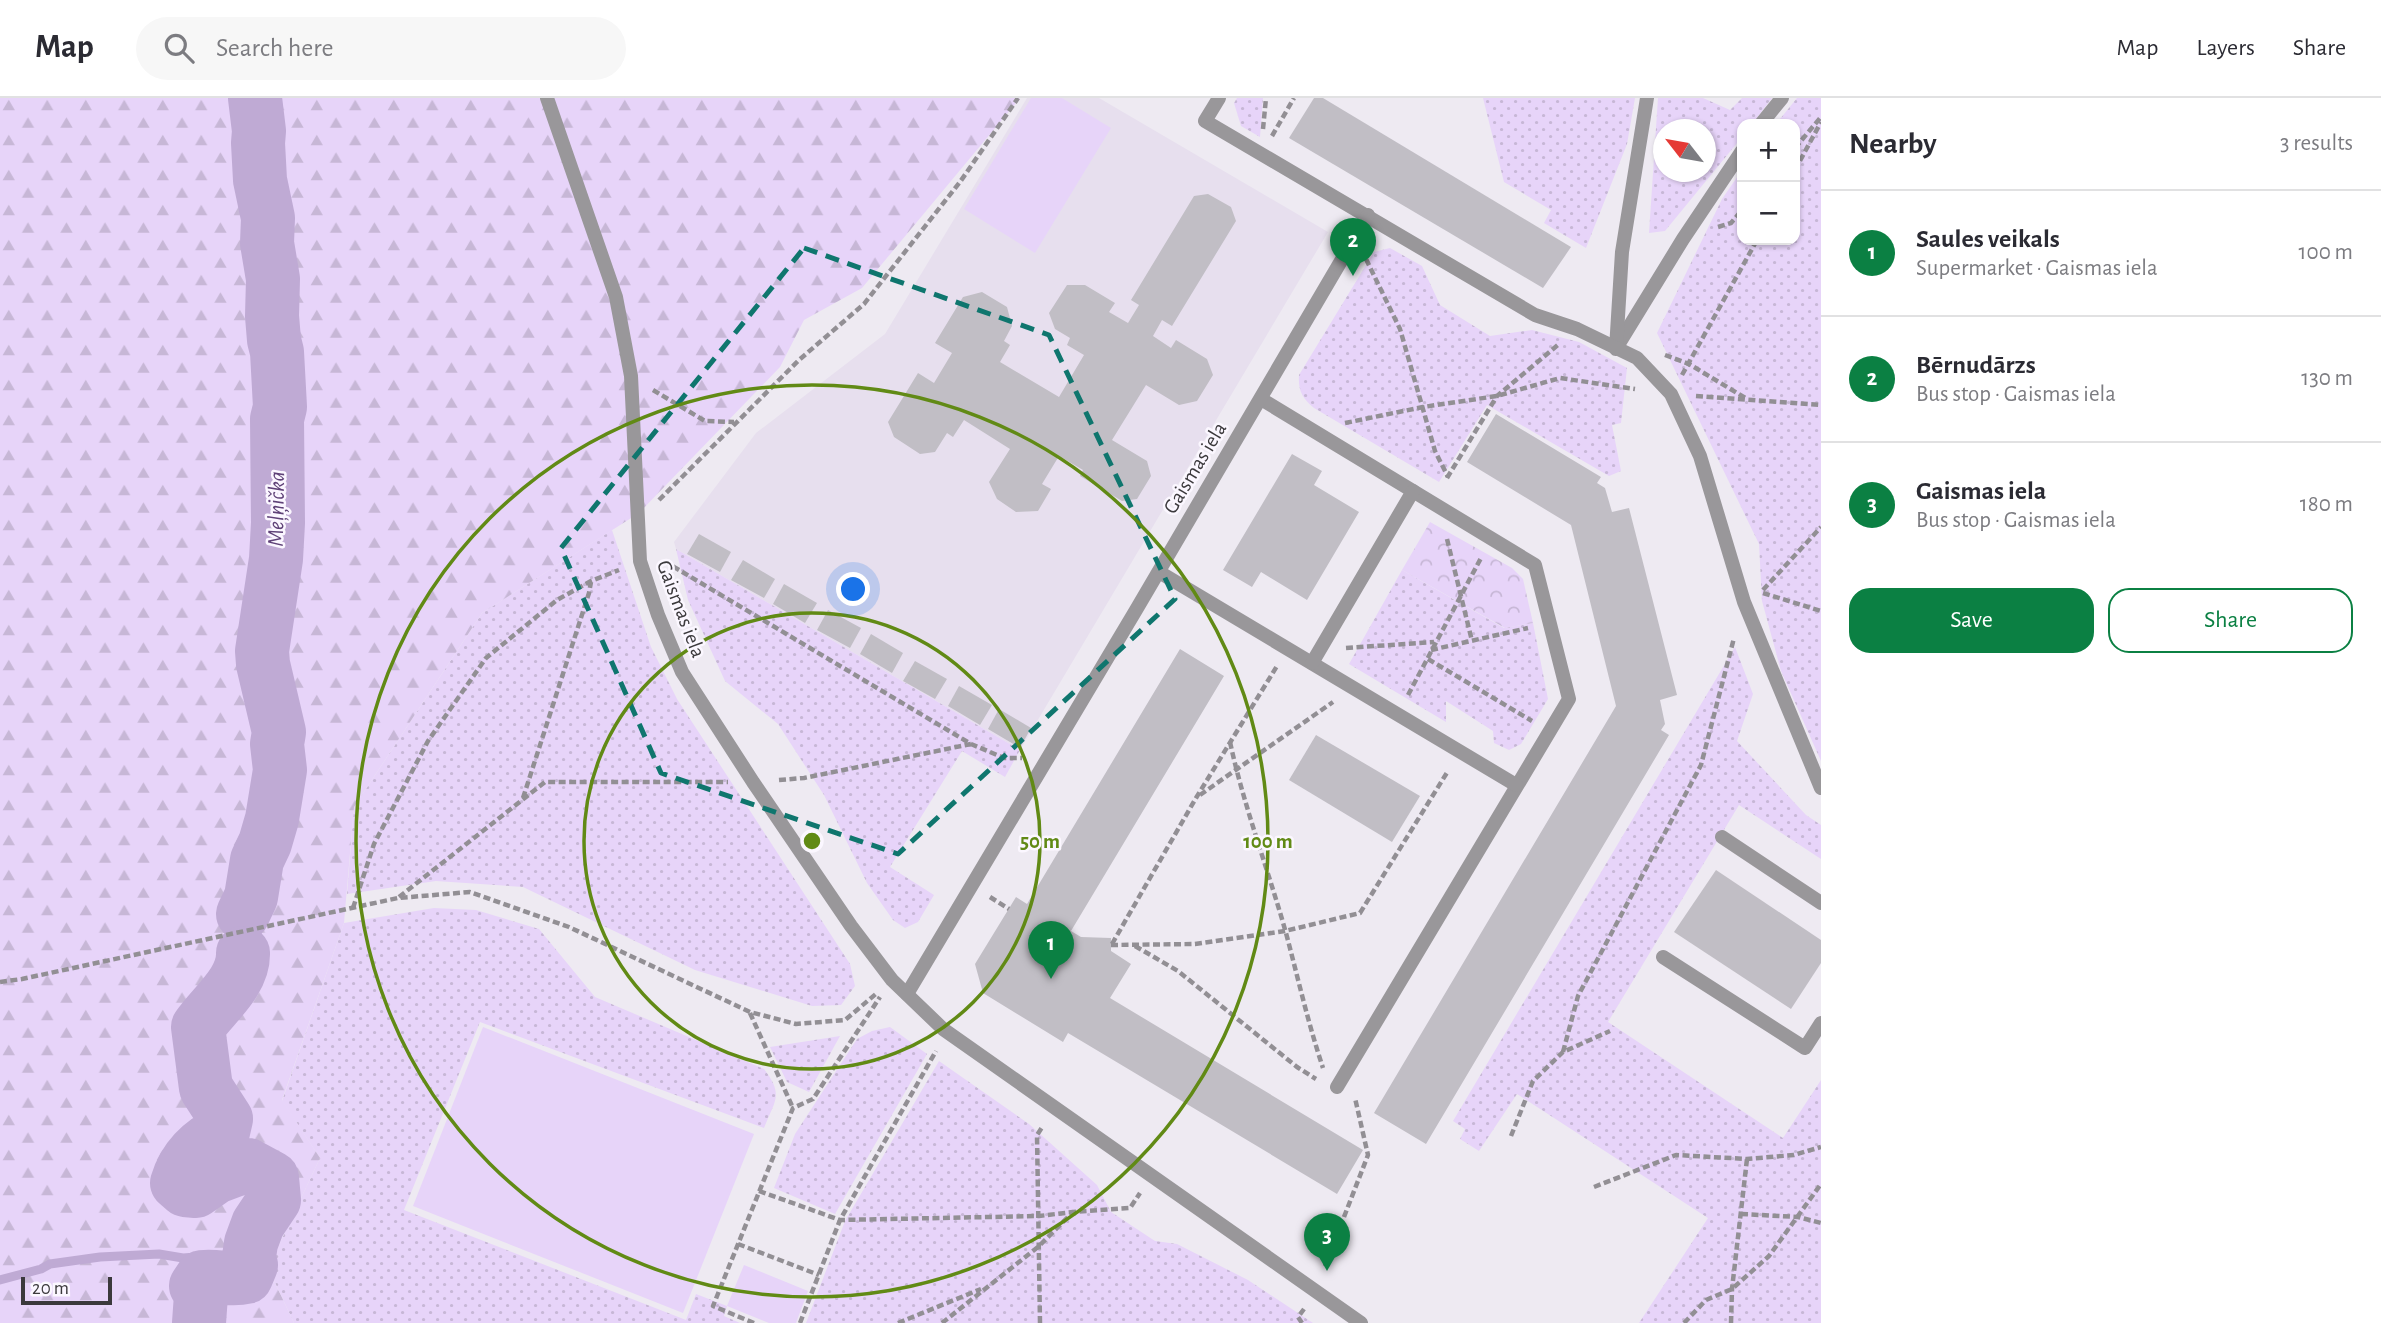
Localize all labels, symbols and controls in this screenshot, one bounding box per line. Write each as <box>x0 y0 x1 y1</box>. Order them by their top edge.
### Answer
search box <box>136 17 626 80</box>
icon: search <box>160 29 198 67</box>
text: Map <box>35 31 94 64</box>
text: Search here <box>216 35 334 61</box>
text: Map <box>2116 36 2158 60</box>
text: Layers <box>2196 36 2255 60</box>
text: Share <box>2293 36 2346 60</box>
north arrow <box>1653 119 1716 182</box>
map controls <box>1737 119 1800 245</box>
button: + <box>1737 119 1800 182</box>
text: Nearby <box>1849 129 1937 159</box>
text: 3 results <box>2280 132 2353 155</box>
button: − <box>1737 182 1800 245</box>
pin: 2 <box>1330 218 1376 276</box>
text: Saules veikals <box>1916 226 2060 252</box>
text: 1 <box>1868 241 1876 264</box>
text: 100 m <box>2299 241 2353 264</box>
text: Supermarket · Gaismas iela <box>1916 257 2158 280</box>
text: Bērnudārzs <box>1916 352 2036 378</box>
text: 2 <box>1867 367 1877 390</box>
text: 130 m <box>2301 367 2353 390</box>
text: Bus stop · Gaismas iela <box>1916 383 2116 406</box>
street label: Gaismas iela <box>1160 418 1231 517</box>
water label: Meļņička <box>265 471 290 547</box>
text: Gaismas iela <box>1916 478 2046 504</box>
text: 3 <box>1867 493 1877 516</box>
text: 180 m <box>2300 493 2353 516</box>
text: Bus stop · Gaismas iela <box>1916 509 2116 532</box>
street label: Gaismas iela <box>653 557 709 661</box>
your location <box>836 572 870 606</box>
button: Save <box>1849 588 2094 653</box>
button: Share <box>2108 588 2353 653</box>
centre of rings <box>800 829 824 853</box>
text: 50 m <box>1020 831 1060 852</box>
text: 100 m <box>1243 831 1293 852</box>
pin: 1 <box>1028 921 1074 979</box>
pin: 3 <box>1304 1213 1350 1271</box>
scale bar <box>21 1274 112 1306</box>
text: 20 m <box>32 1279 69 1298</box>

